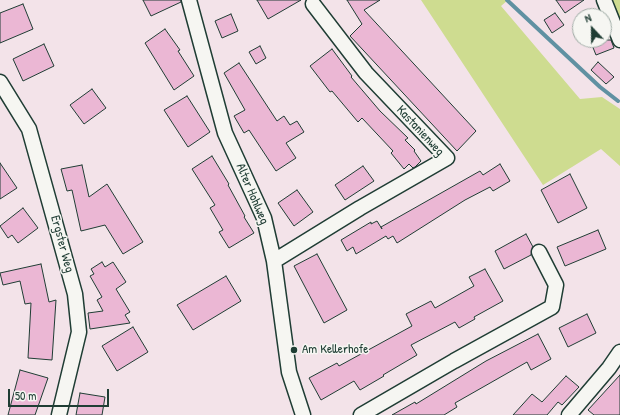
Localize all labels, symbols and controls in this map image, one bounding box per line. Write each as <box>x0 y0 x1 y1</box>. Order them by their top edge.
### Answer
north arrow <box>572 8 612 48</box>
text: N <box>583 10 593 25</box>
street label: Kastanienweg <box>393 103 447 159</box>
street label: Alter Hohlweg <box>232 161 272 227</box>
street label: Ergster Weg <box>47 214 77 274</box>
place label: Am Kellerhofe <box>302 342 368 358</box>
marker: Am Kellerhofe <box>289 345 299 355</box>
scale bar <box>10 381 111 407</box>
text: 50 m <box>15 387 36 404</box>

